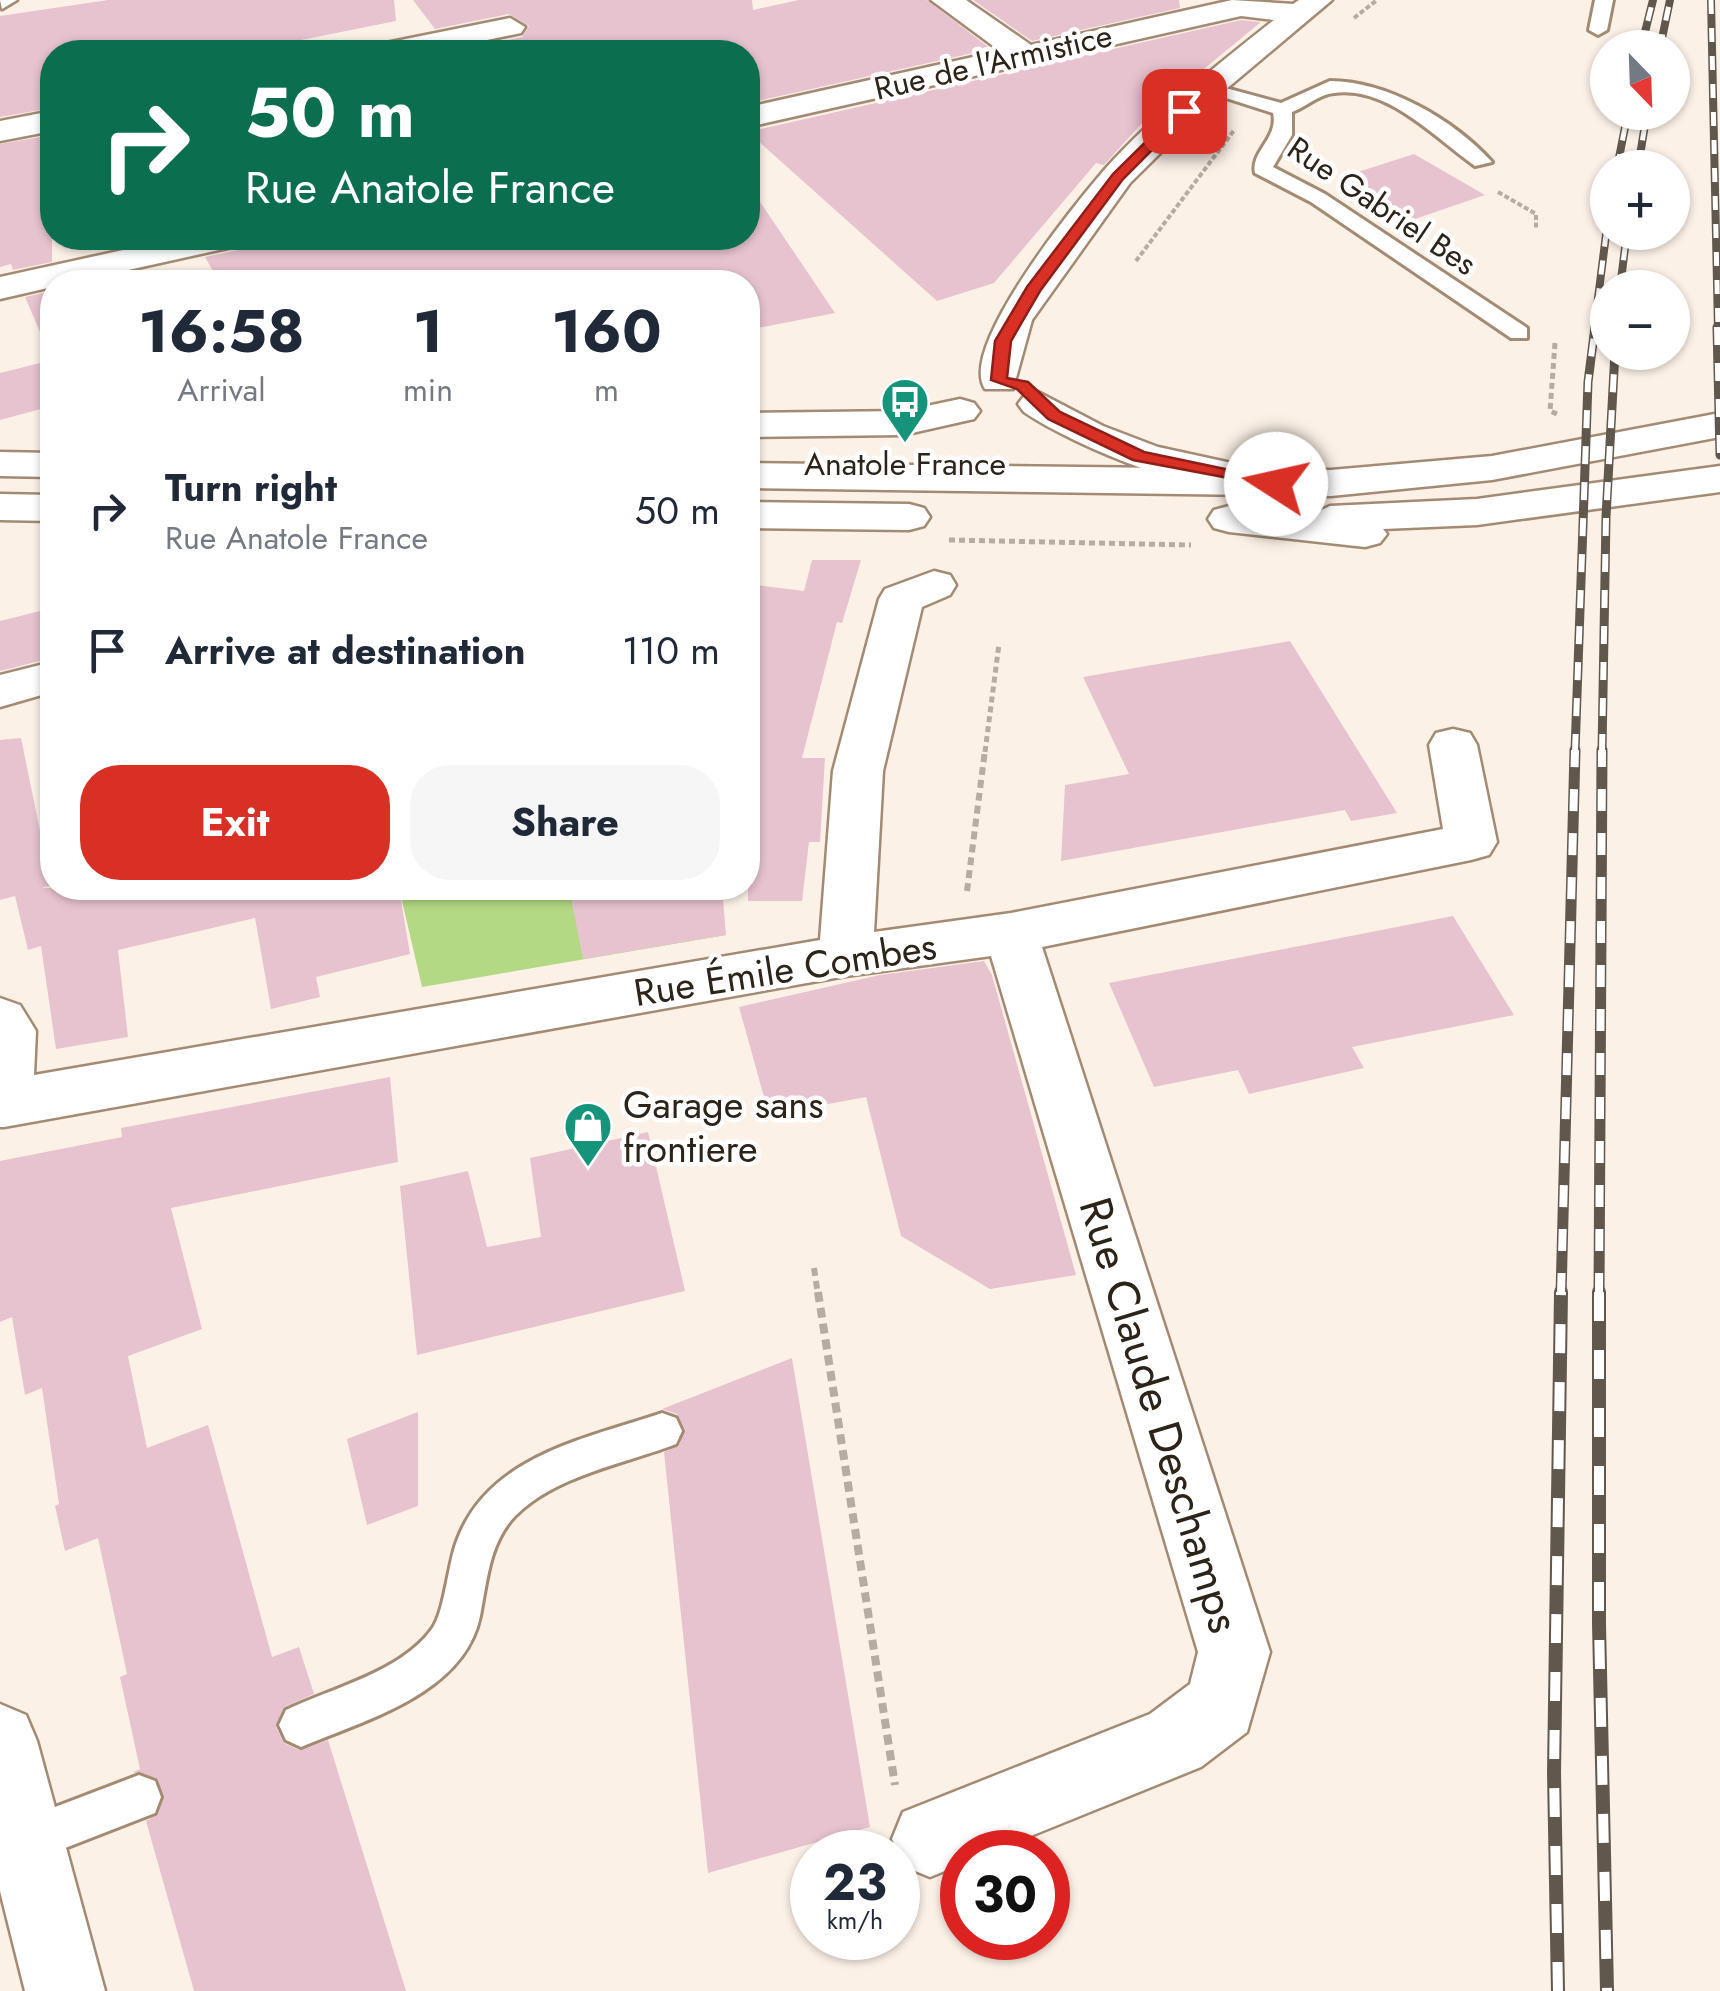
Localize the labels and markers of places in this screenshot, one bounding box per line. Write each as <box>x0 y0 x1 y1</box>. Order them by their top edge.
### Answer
pin <box>1142 69 1227 154</box>
bus stop icon: Anatole France <box>879 376 931 444</box>
place label: Anatole France <box>804 441 1006 487</box>
place label: Garage sans frontiere <box>623 1077 824 1176</box>
shop icon: Garage sans frontiere <box>562 1100 614 1168</box>

